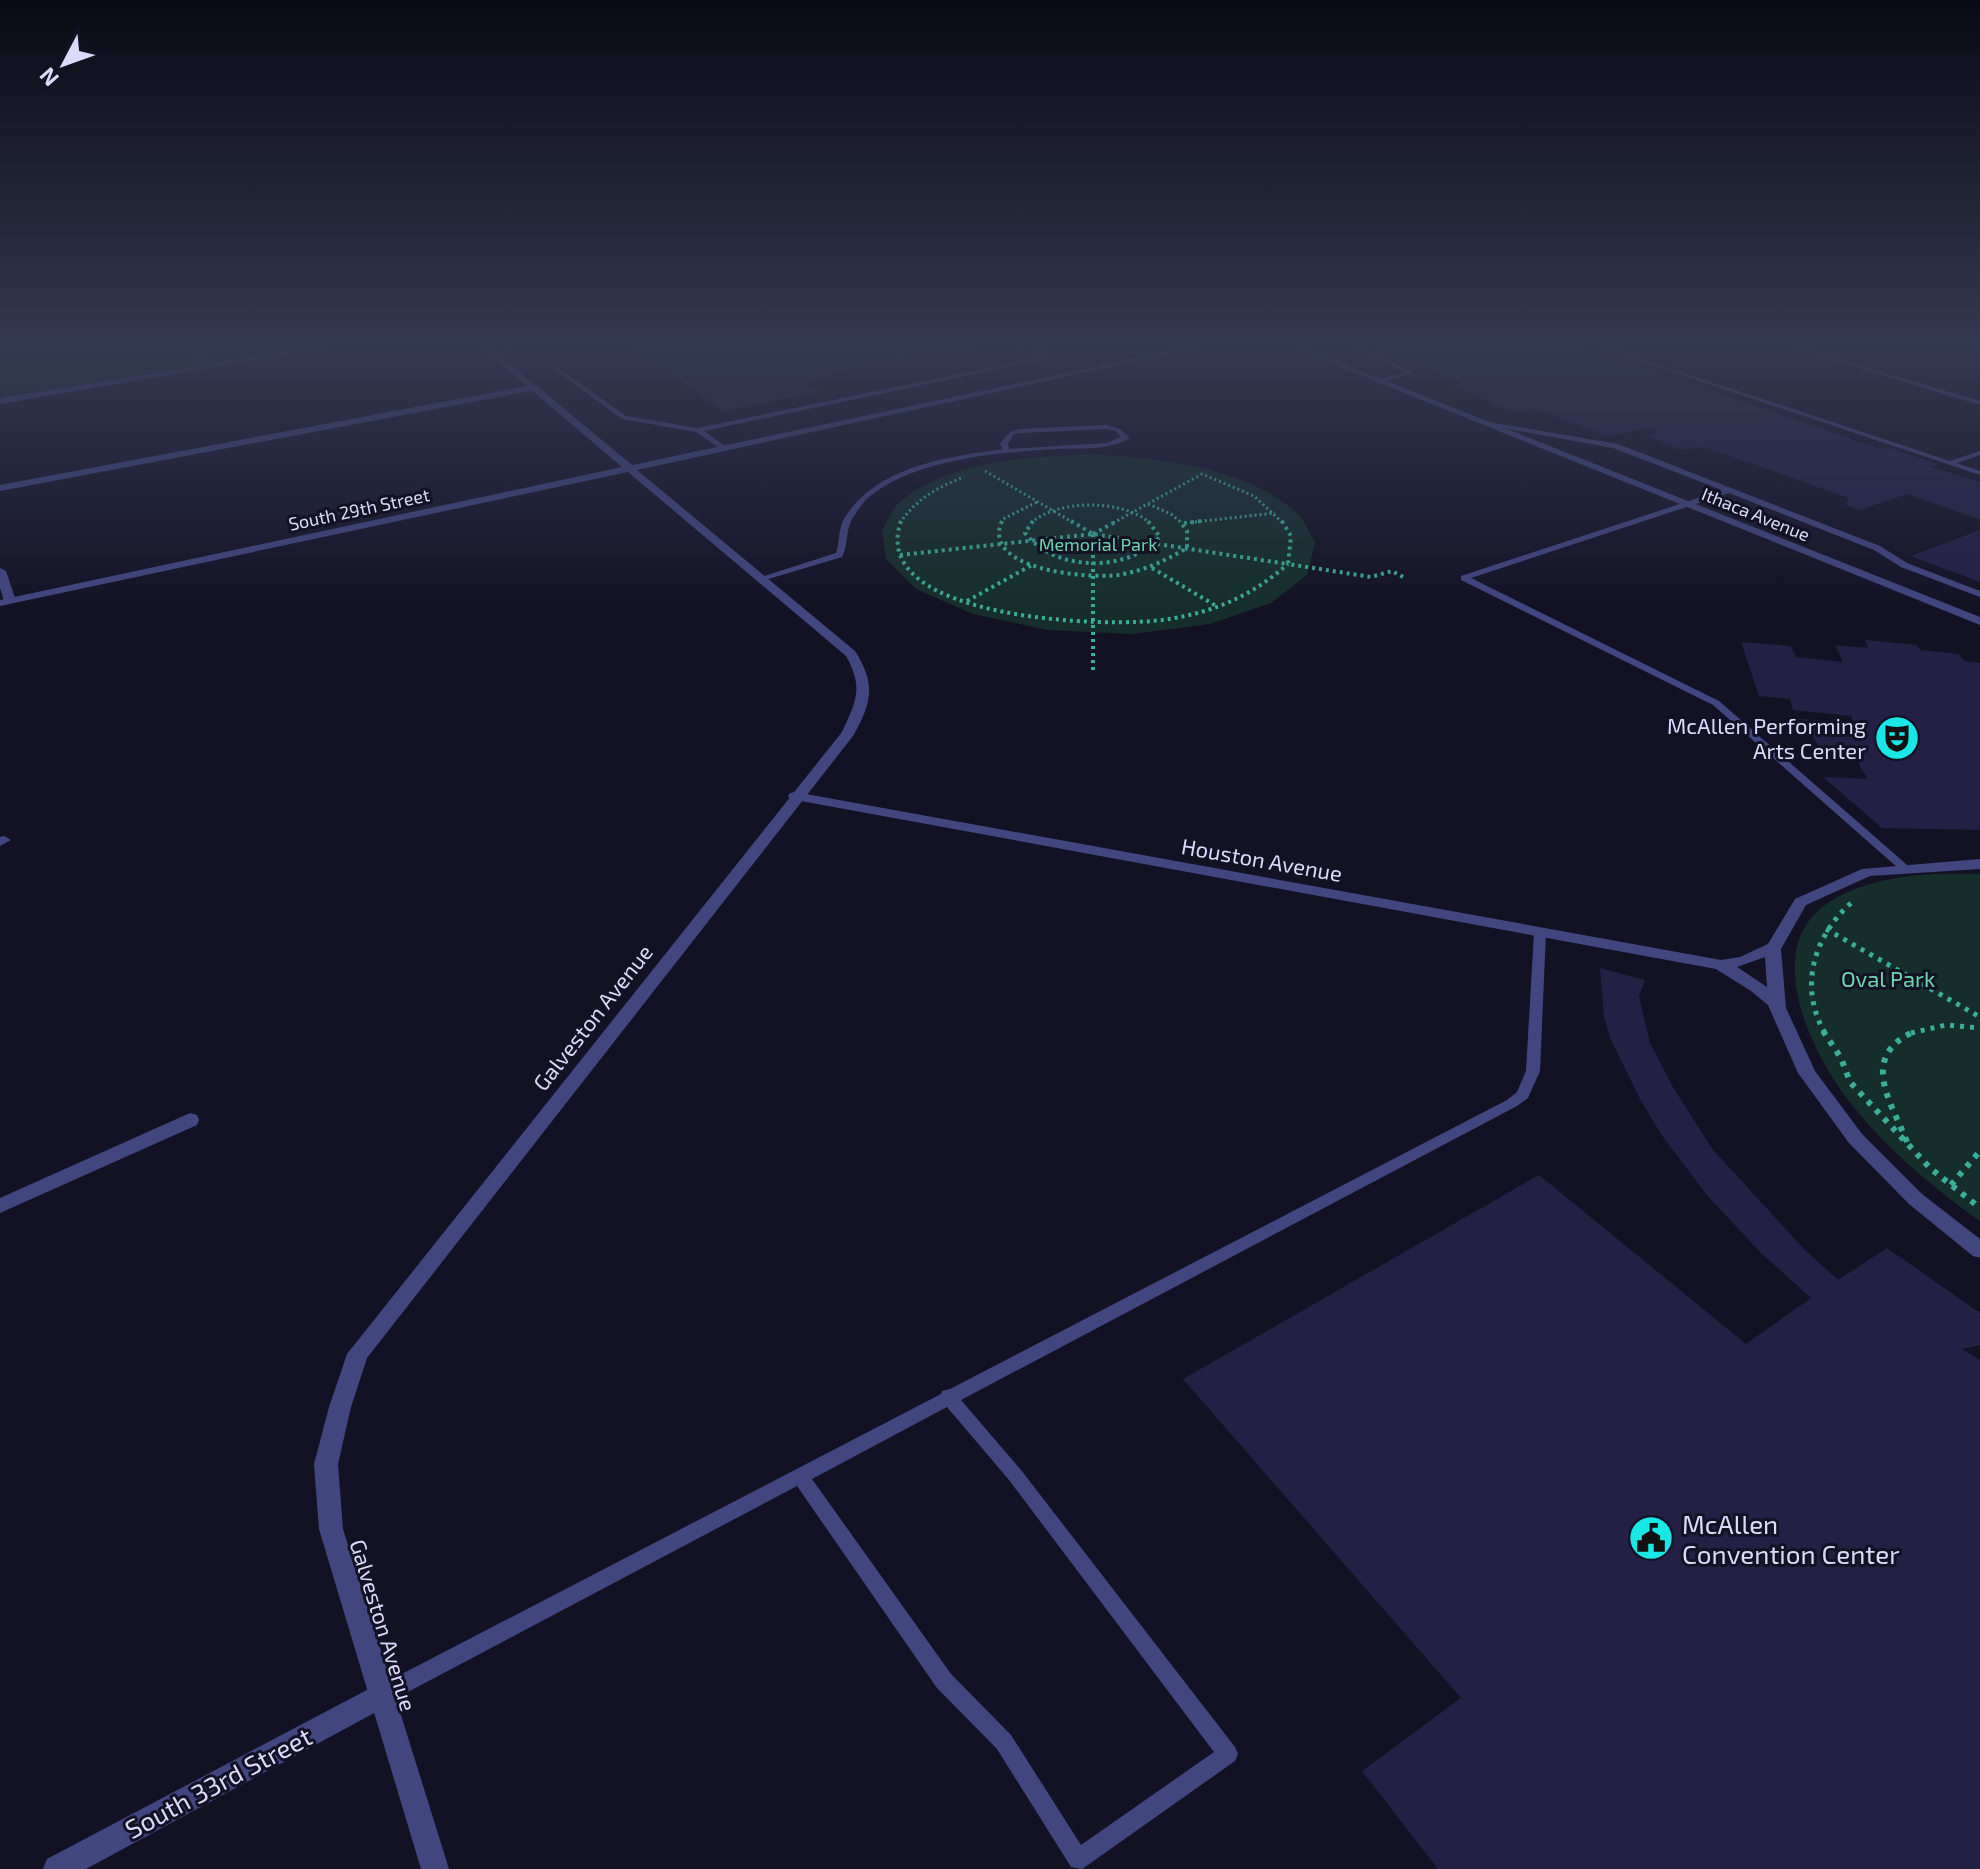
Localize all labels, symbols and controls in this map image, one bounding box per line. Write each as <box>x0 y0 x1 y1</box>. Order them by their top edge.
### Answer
north arrow <box>24 24 104 104</box>
text: N <box>33 63 63 92</box>
street label: Ithaca Avenue <box>1699 482 1813 546</box>
street label: South 29th Street <box>286 483 432 535</box>
park label: Memorial Park <box>1039 533 1157 555</box>
place label: McAllen Performing Arts Center <box>1667 712 1866 763</box>
theatre icon: McAllen Performing Arts Center <box>1873 714 1921 762</box>
street label: Houston Avenue <box>1180 832 1344 886</box>
street label: Galveston Avenue <box>527 939 657 1095</box>
park label: Oval Park <box>1841 965 1935 991</box>
place label: McAllen Convention Center <box>1682 1508 1900 1569</box>
public building icon: McAllen Convention Center <box>1627 1514 1675 1562</box>
street label: Galveston Avenue <box>346 1536 422 1714</box>
street label: South 33rd Street <box>119 1720 317 1844</box>

